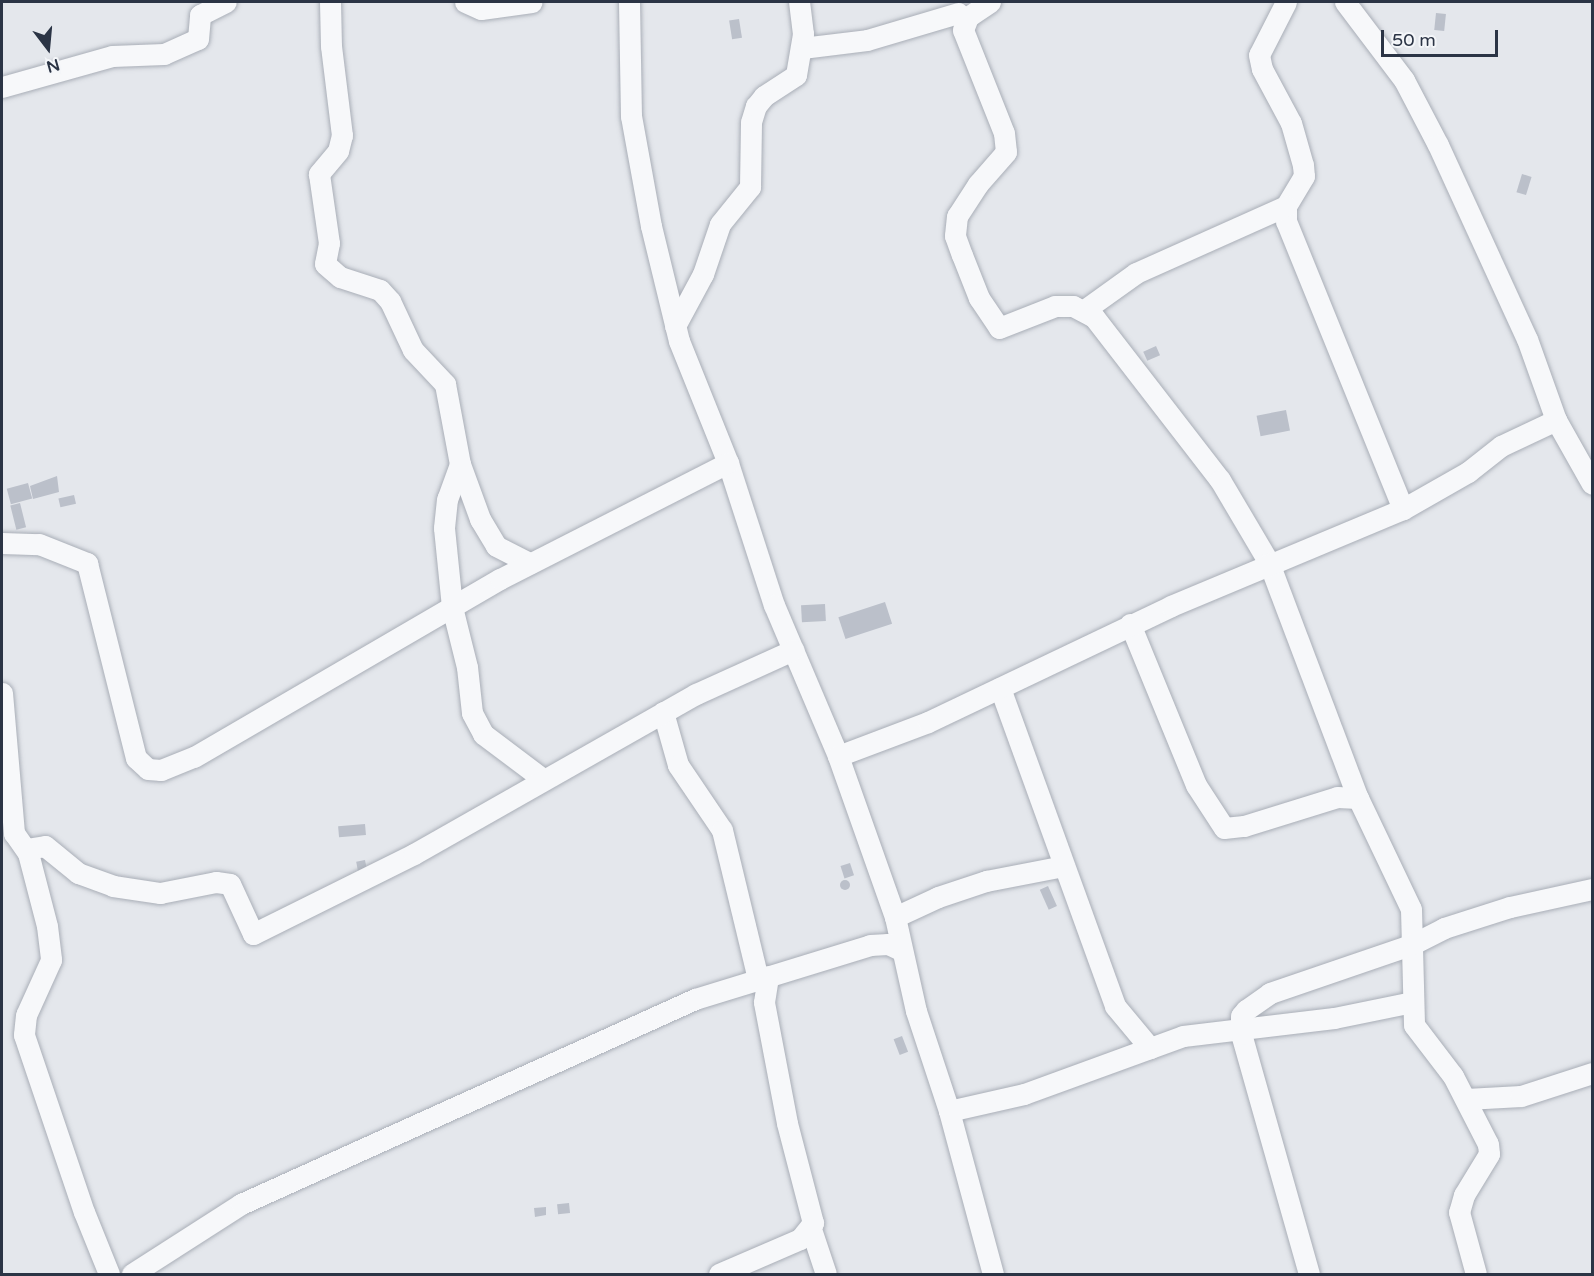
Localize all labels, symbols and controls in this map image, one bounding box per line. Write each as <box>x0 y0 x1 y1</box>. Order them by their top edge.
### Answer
north arrow <box>18 18 78 78</box>
scale bar <box>1384 18 1501 56</box>
text: 50 m <box>1392 29 1436 51</box>
text: N <box>44 54 62 77</box>

